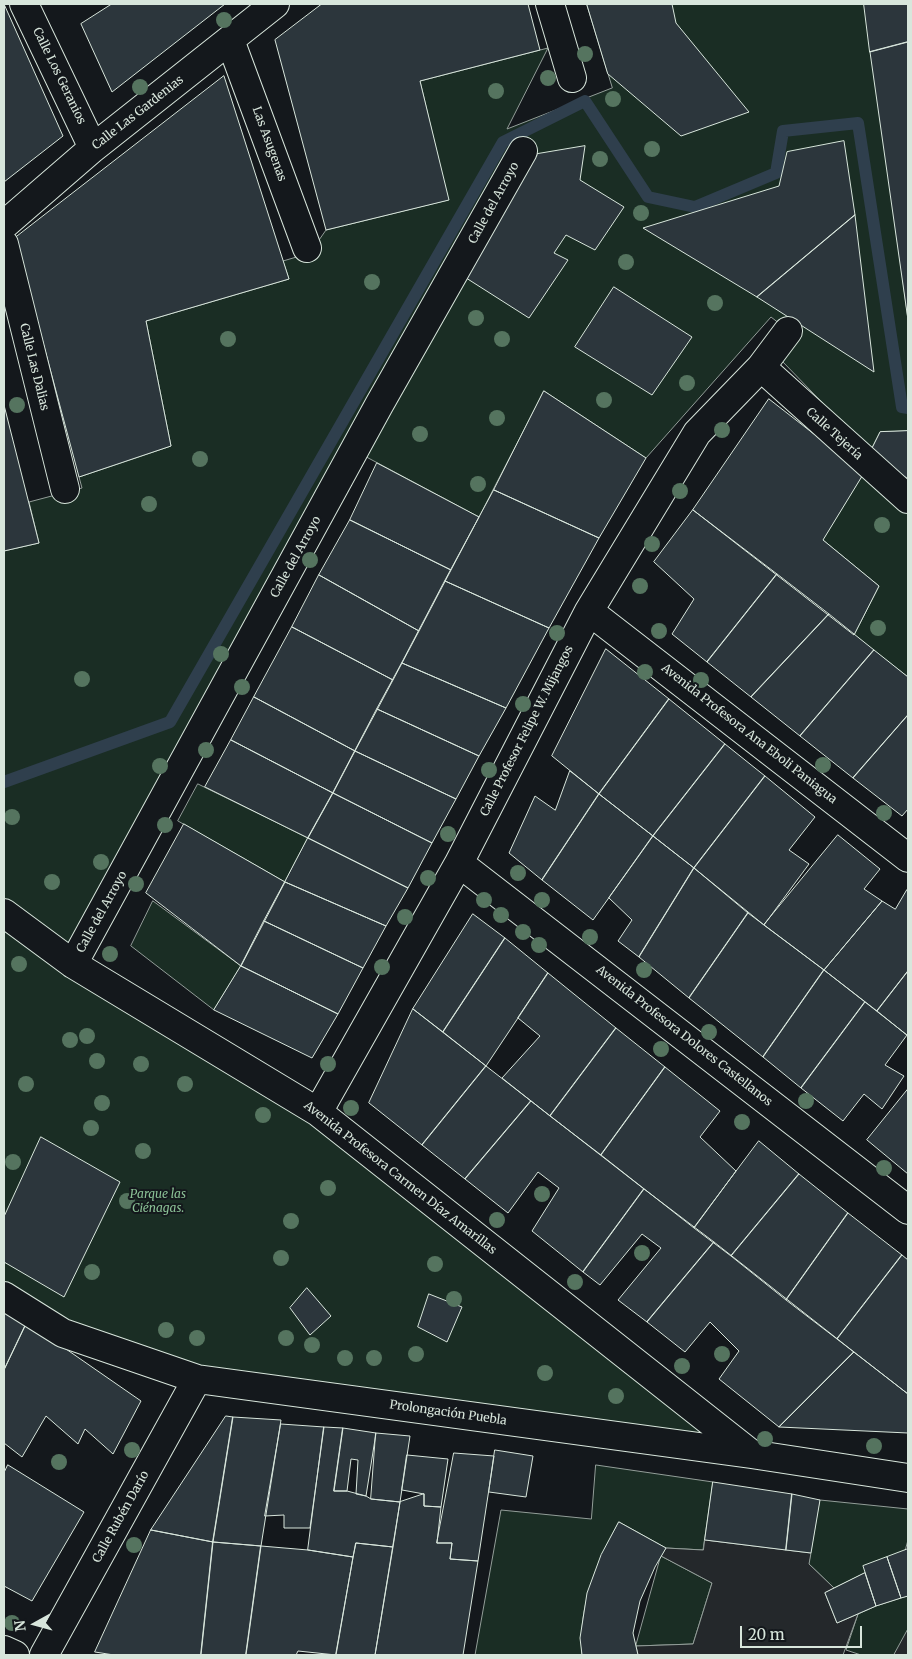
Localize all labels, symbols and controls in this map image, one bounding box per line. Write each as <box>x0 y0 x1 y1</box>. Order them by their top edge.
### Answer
street label: Calle Los Geranios <box>29 25 89 127</box>
street label: Calle Las Gardenias <box>89 73 187 153</box>
street label: Las Asugenas <box>249 105 289 183</box>
street label: Calle del Arroyo <box>466 160 522 246</box>
street label: Calle Las Dalias <box>16 322 52 412</box>
street label: Calle Tejería <box>803 405 865 463</box>
street label: Calle del Arroyo <box>268 514 324 600</box>
street label: Calle Profesor Felipe W. Mijangos <box>478 643 576 819</box>
street label: Avenida Profesora Ana Eboli Paniagua <box>658 661 840 807</box>
street label: Calle del Arroyo <box>74 869 130 955</box>
street label: Avenida Profesora Dolores Castellanos <box>593 963 775 1109</box>
street label: Avenida Profesora Carmen Díaz Amarillas <box>301 1098 499 1258</box>
park label: Parque las Ciénagas. <box>130 1188 186 1216</box>
street label: Prolongación Puebla <box>388 1398 508 1428</box>
street label: Calle Rubén Darío <box>90 1469 152 1565</box>
north arrow <box>10 1599 60 1649</box>
scale bar <box>742 1616 864 1648</box>
text: N <box>11 1619 30 1632</box>
text: 20 m <box>748 1625 785 1644</box>

